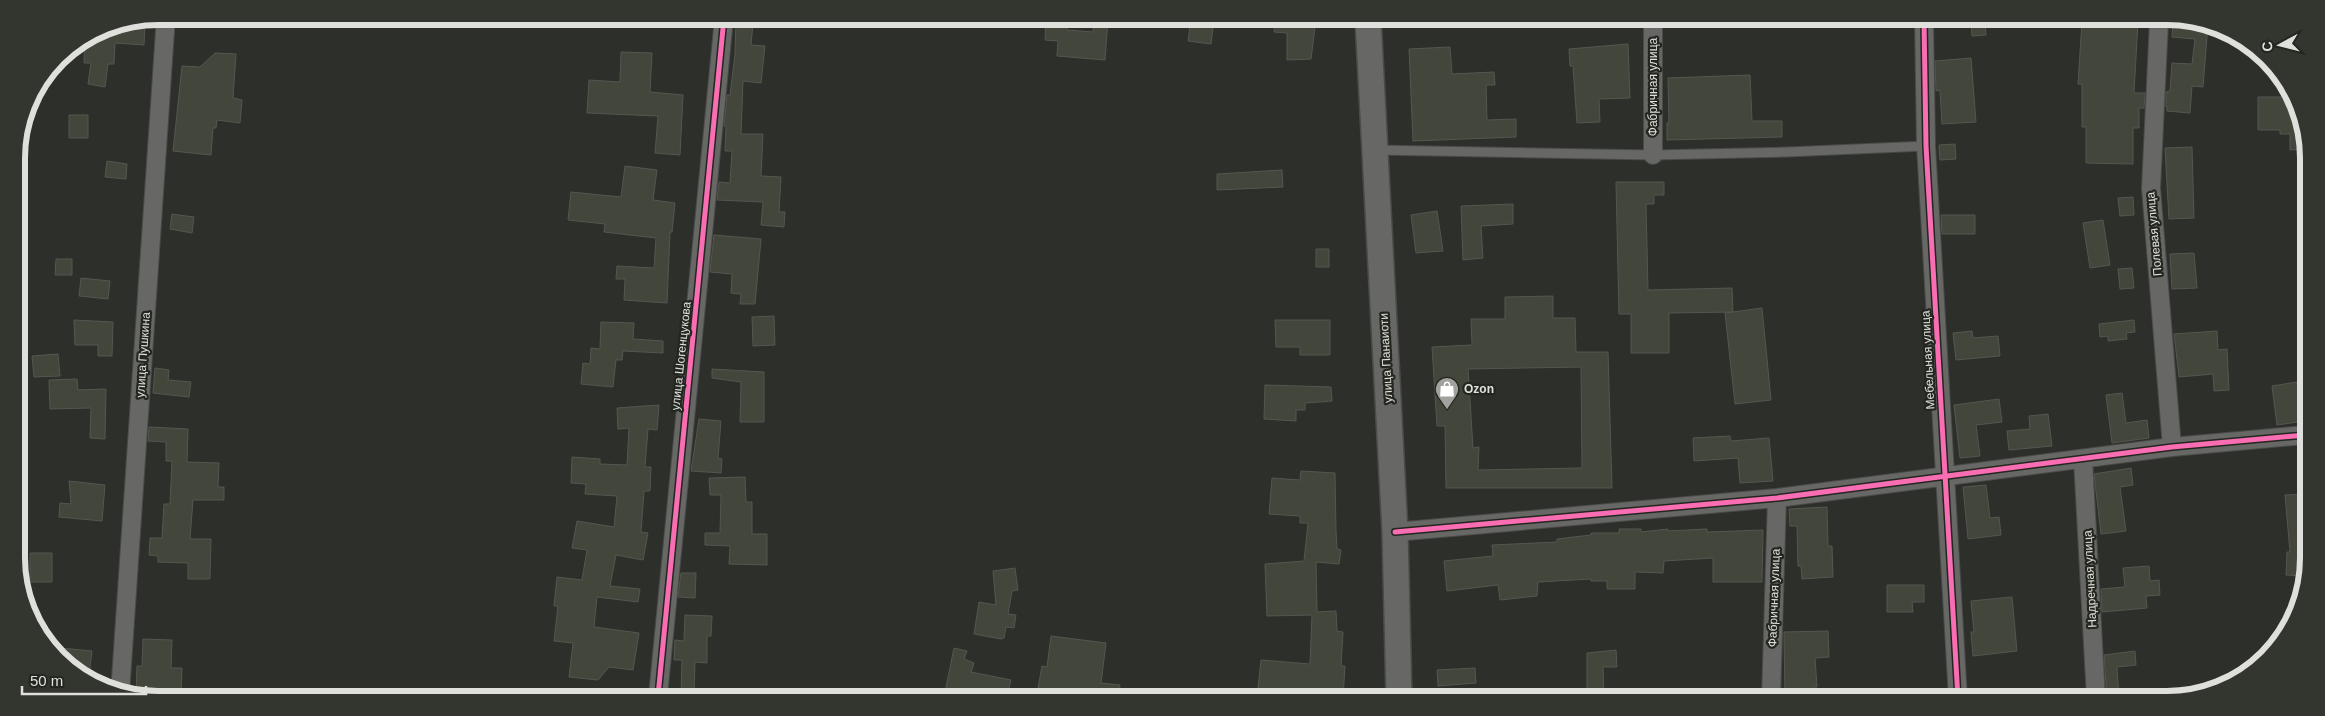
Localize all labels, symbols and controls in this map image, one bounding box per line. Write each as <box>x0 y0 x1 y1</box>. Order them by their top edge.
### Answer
north arrow <box>2255 20 2305 70</box>
street label: Фабричная улица <box>1646 37 1660 136</box>
text: С <box>2259 41 2276 53</box>
street label: Полевая улица <box>2143 191 2165 277</box>
street label: улица Шогенцукова <box>668 301 694 411</box>
street label: Мебельная улица <box>1918 310 1938 410</box>
street label: улица Пушкина <box>133 311 153 398</box>
street label: улица Панаиоти <box>1377 313 1395 403</box>
shop icon: Ozon <box>1434 376 1460 410</box>
place label: Ozon <box>1464 382 1494 396</box>
street label: Надречная улица <box>2080 530 2100 628</box>
street label: Фабричная улица <box>1765 548 1783 647</box>
scale bar <box>22 664 146 696</box>
text: 50 m <box>30 672 63 689</box>

